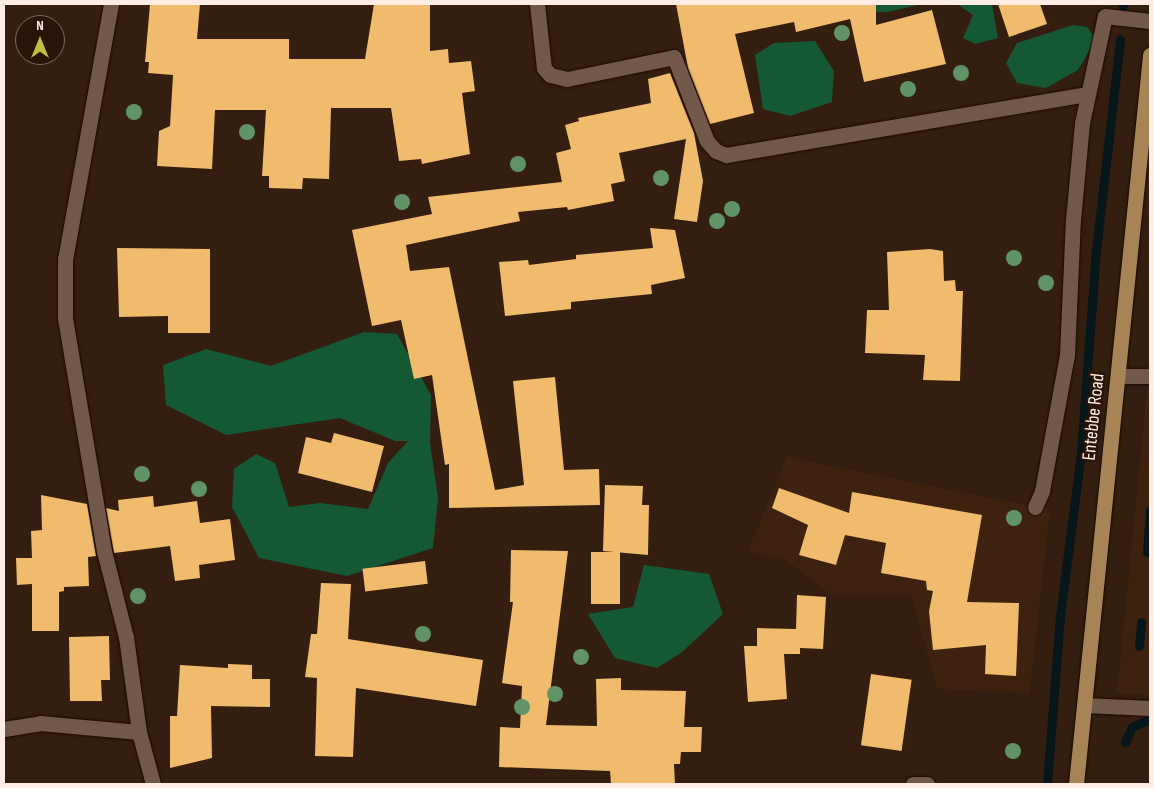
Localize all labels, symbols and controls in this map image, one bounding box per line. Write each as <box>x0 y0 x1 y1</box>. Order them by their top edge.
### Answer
north arrow <box>15 15 65 65</box>
text: N <box>36 17 44 34</box>
street label: Entebbe Road <box>1078 372 1110 462</box>

